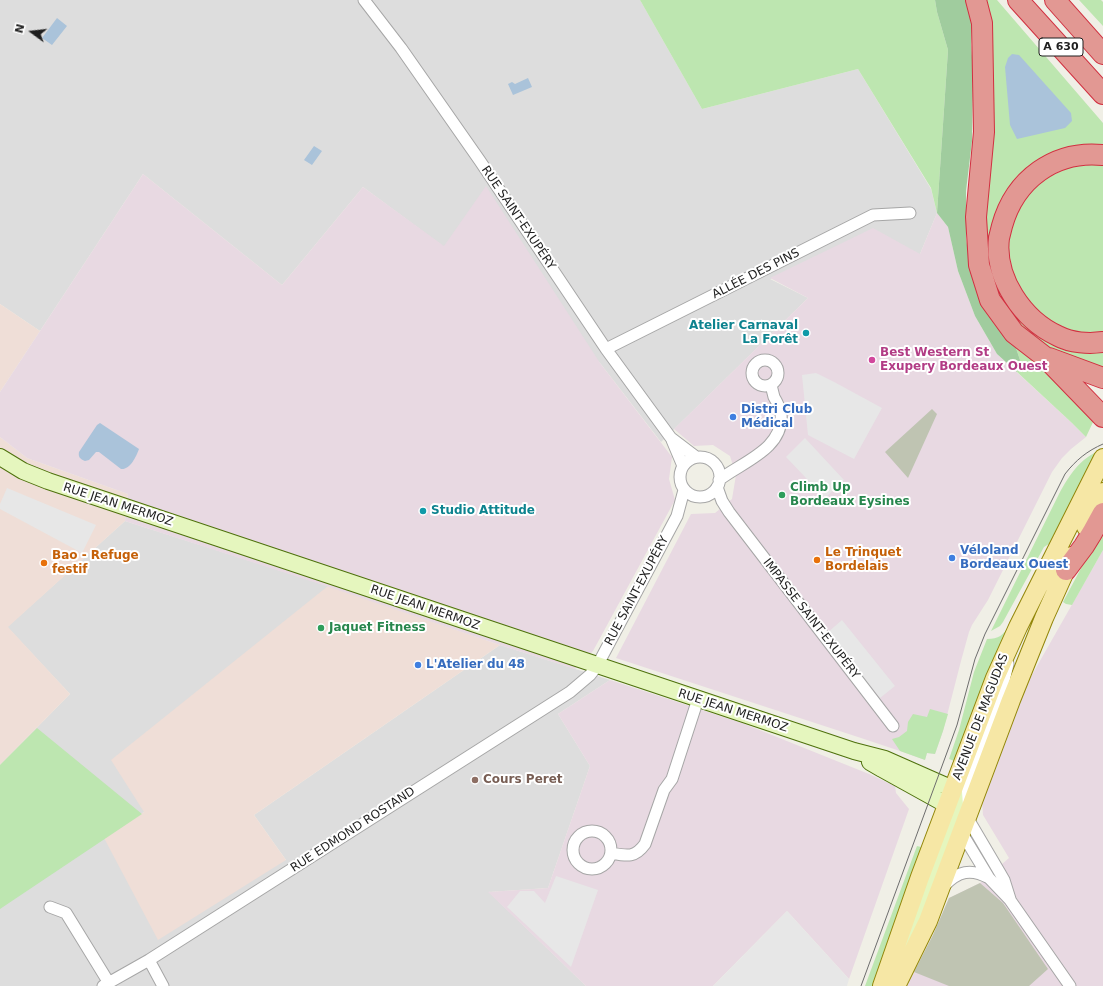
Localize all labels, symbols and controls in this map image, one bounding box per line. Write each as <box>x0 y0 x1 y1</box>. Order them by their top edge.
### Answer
north arrow <box>12 12 52 52</box>
text: N <box>12 23 27 35</box>
road number: A 630 <box>1039 38 1083 56</box>
street label: RUE SAINT-EXUPÉRY <box>478 163 558 273</box>
street label: ALLÉE DES PINS <box>710 246 802 302</box>
place label: Atelier Carnaval La Forêt <box>689 319 798 347</box>
marker: Atelier Carnaval La Forêt <box>801 328 811 338</box>
place label: Best Western St Exupery Bordeaux Ouest <box>880 346 1047 374</box>
marker: Best Western St Exupery Bordeaux Ouest <box>867 355 877 365</box>
place label: Distri Club Médical <box>741 403 812 431</box>
marker: Distri Club Médical <box>728 412 738 422</box>
street label: RUE JEAN MERMOZ <box>61 480 175 530</box>
place label: Climb Up Bordeaux Eysines <box>790 481 910 509</box>
marker: Climb Up Bordeaux Eysines <box>777 490 787 500</box>
place label: Studio Attitude <box>431 504 535 518</box>
marker: Studio Attitude <box>418 506 428 516</box>
street label: RUE SAINT-EXUPÉRY <box>602 534 672 648</box>
place label: Véloland Bordeaux Ouest <box>960 544 1068 572</box>
place label: Le Trinquet Bordelais <box>825 546 901 574</box>
place label: Bao - Refuge festif <box>52 549 139 577</box>
marker: Véloland Bordeaux Ouest <box>947 553 957 563</box>
marker: Le Trinquet Bordelais <box>812 555 822 565</box>
street label: IMPASSE SAINT-EXUPÉRY <box>760 556 862 682</box>
marker: Bao - Refuge festif <box>39 558 49 568</box>
street label: RUE JEAN MERMOZ <box>368 582 482 634</box>
place label: Jaquet Fitness <box>329 621 426 635</box>
marker: Jaquet Fitness <box>316 623 326 633</box>
street label: AVENUE DE MAGUDAS <box>950 652 1012 782</box>
place label: L'Atelier du 48 <box>426 658 525 672</box>
marker: L'Atelier du 48 <box>413 660 423 670</box>
street label: RUE JEAN MERMOZ <box>676 686 790 736</box>
place label: Cours Peret <box>483 773 563 787</box>
marker: Cours Peret <box>470 775 480 785</box>
street label: RUE EDMOND ROSTAND <box>288 784 418 876</box>

